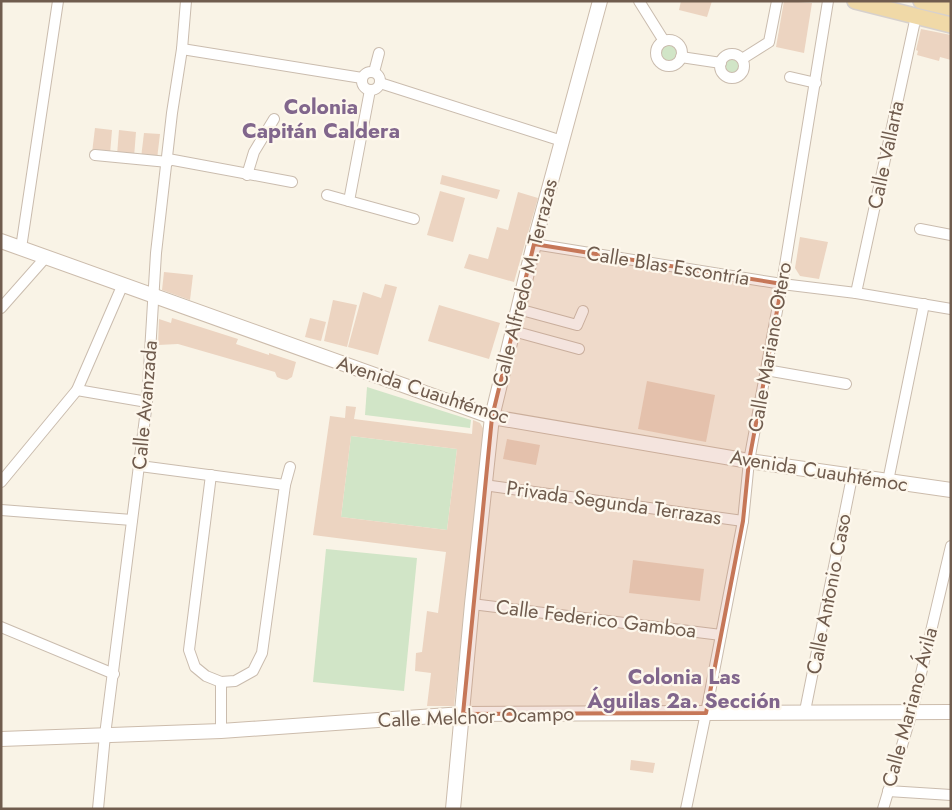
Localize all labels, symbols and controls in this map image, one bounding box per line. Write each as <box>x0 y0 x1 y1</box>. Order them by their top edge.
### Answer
district label: Colonia Capitán Caldera <box>242 92 400 146</box>
street label: Calle Vallarta <box>860 98 912 212</box>
street label: Calle Alfredo M. Terrazas <box>485 176 565 390</box>
street label: Calle Blas Escontría <box>584 239 752 293</box>
street label: Calle Mariano Otero <box>741 260 799 434</box>
street label: Calle Avanzada <box>125 339 165 471</box>
street label: Avenida Cuauhtémoc <box>333 348 513 432</box>
street label: Avenida Cuauhtémoc <box>728 443 910 499</box>
street label: Privada Segunda Terrazas <box>505 474 723 532</box>
street label: Calle Antonio Caso <box>799 511 859 677</box>
street label: Calle Federico Gamboa <box>494 592 698 646</box>
street label: Calle Mariano Ávila <box>875 624 945 790</box>
district label: Colonia Las Águilas 2a. Sección <box>586 662 781 716</box>
street label: Calle Melchor Ocampo <box>377 699 575 735</box>

